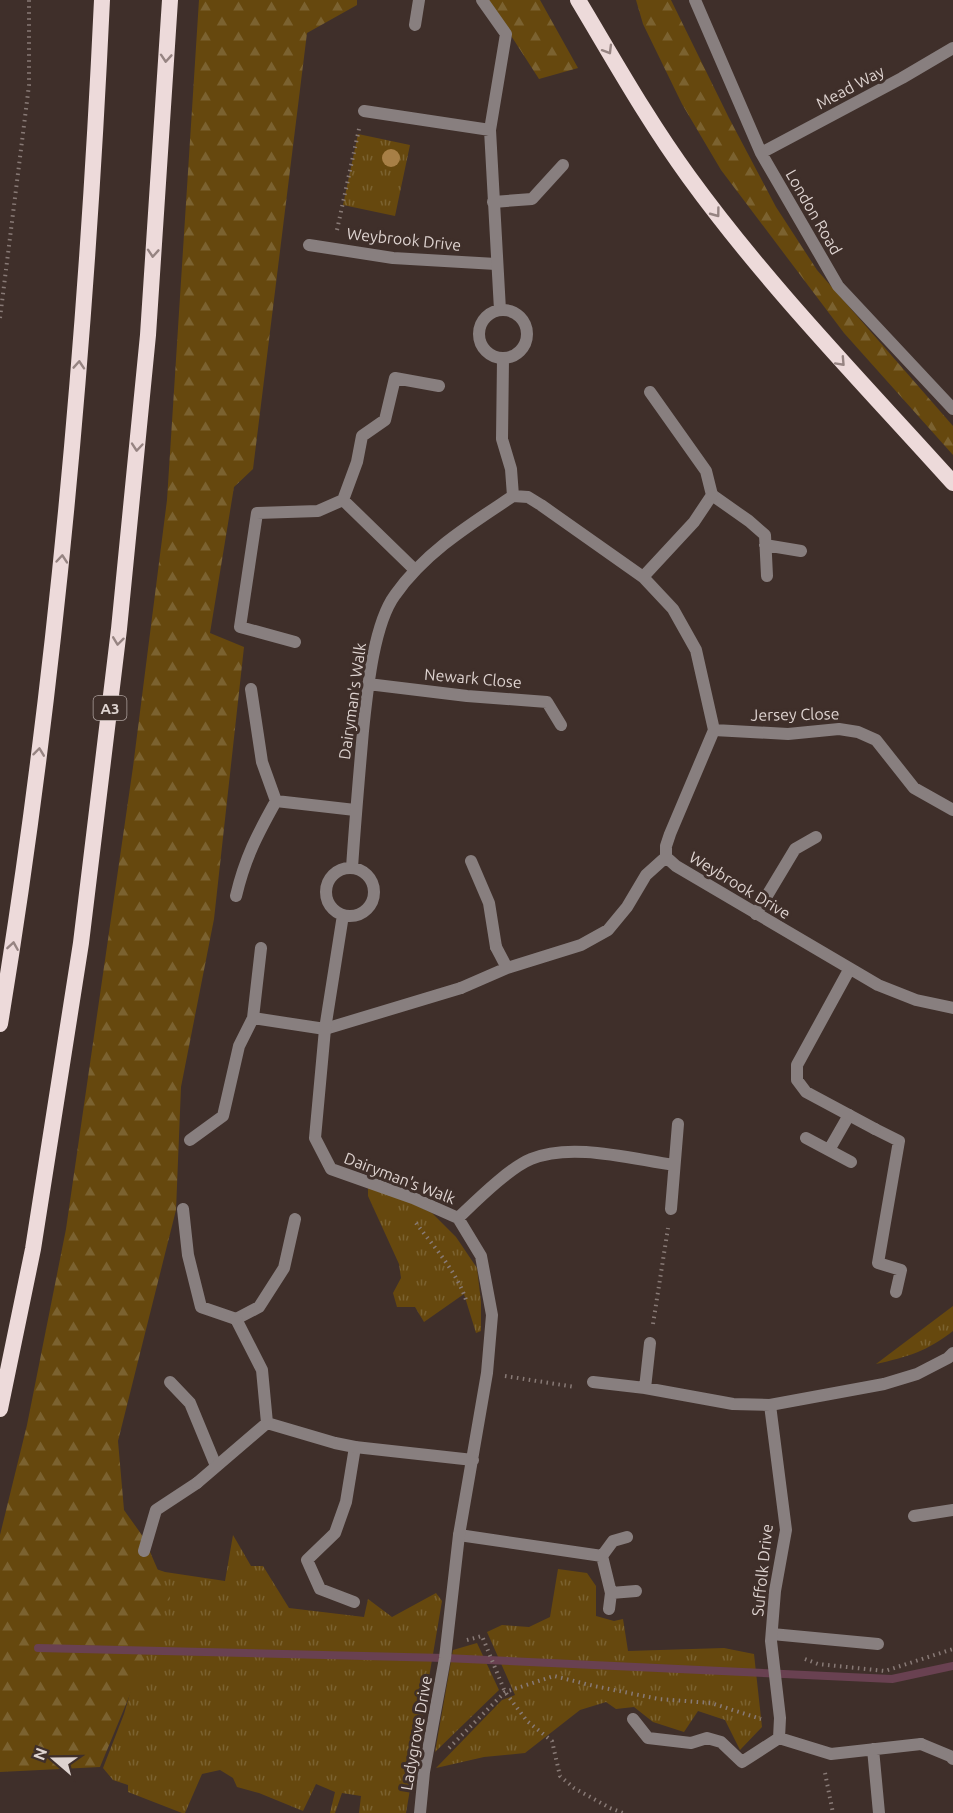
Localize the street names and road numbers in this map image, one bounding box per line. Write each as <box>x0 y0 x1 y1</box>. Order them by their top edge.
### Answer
street label: Mead Way <box>813 61 887 112</box>
street label: London Road <box>782 166 846 258</box>
street label: Weybrook Drive <box>346 224 462 254</box>
street label: Dairyman's Walk <box>335 641 369 761</box>
street label: Newark Close <box>423 665 523 691</box>
road number: A3 <box>94 696 126 720</box>
street label: Jersey Close <box>750 704 840 724</box>
street label: Weybrook Drive <box>686 848 794 922</box>
street label: Dairyman's Walk <box>342 1148 458 1208</box>
street label: Suffolk Drive <box>748 1523 776 1617</box>
street label: Ladygrove Drive <box>397 1674 435 1792</box>

